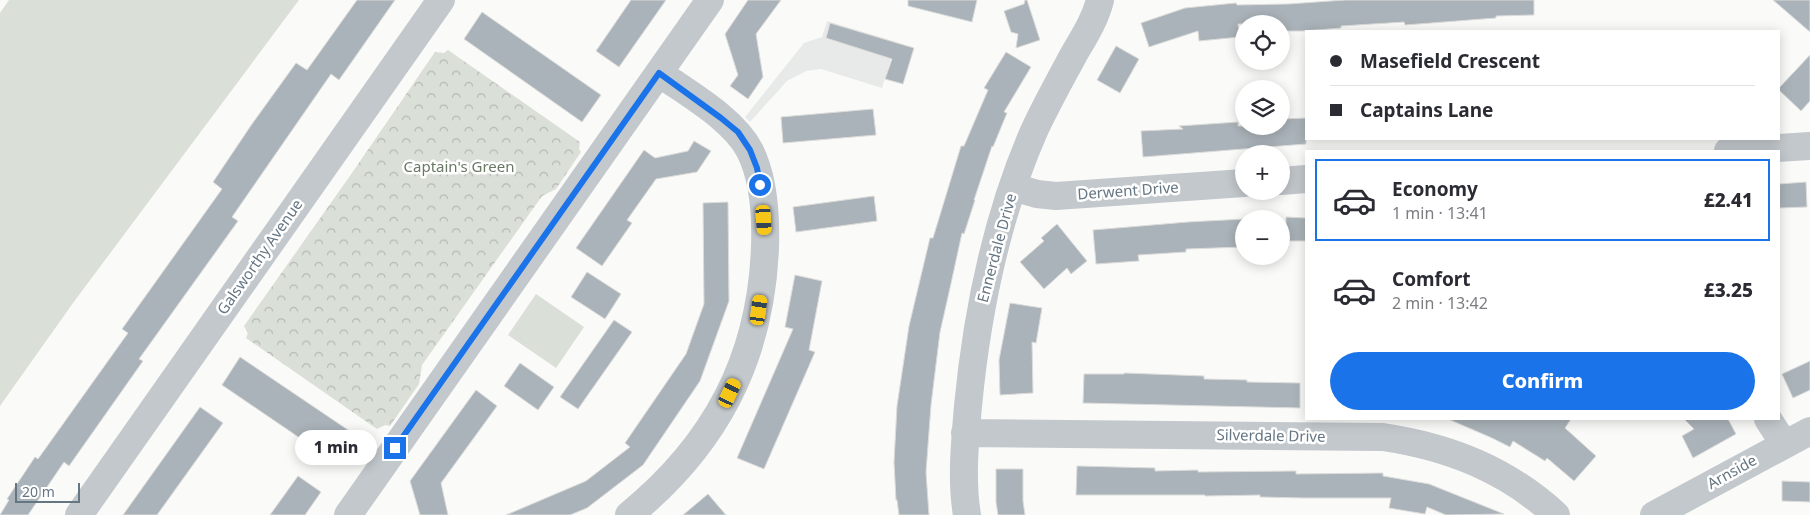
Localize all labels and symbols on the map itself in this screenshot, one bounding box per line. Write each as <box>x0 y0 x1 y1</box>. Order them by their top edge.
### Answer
park label: Captain's Green <box>404 156 514 176</box>
route start <box>749 174 771 196</box>
street label: Derwent Drive <box>1077 176 1179 204</box>
street label: Ennerdale Drive <box>972 191 1020 305</box>
street label: Galsworthy Avenue <box>212 195 306 318</box>
car <box>755 205 772 235</box>
car <box>749 294 768 326</box>
car <box>716 376 743 410</box>
street label: Silverdale Drive <box>1216 424 1326 446</box>
callout: 1 min <box>295 430 378 466</box>
route end <box>384 437 406 459</box>
street label: Arnside <box>1703 449 1760 493</box>
scale bar <box>15 480 80 503</box>

